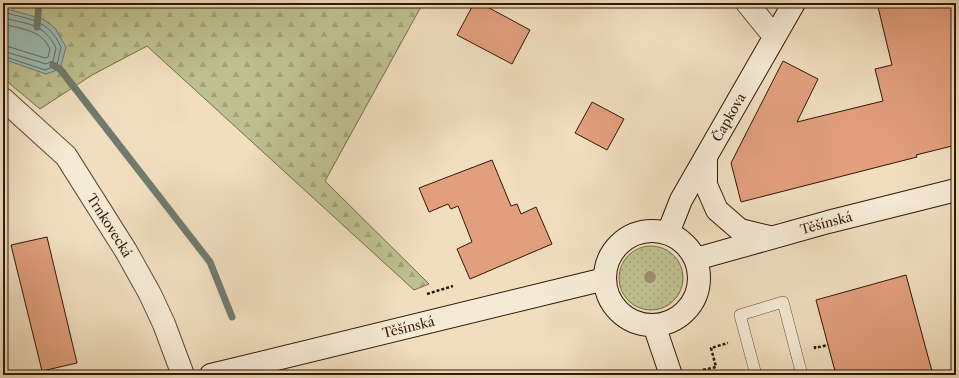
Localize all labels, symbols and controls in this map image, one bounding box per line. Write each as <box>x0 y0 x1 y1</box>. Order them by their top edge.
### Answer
street label: Čapkova <box>708 90 749 144</box>
street label: Trnkovecká <box>84 191 136 260</box>
street label: Těšínská <box>798 208 854 237</box>
street label: Těšínská <box>380 313 436 341</box>

